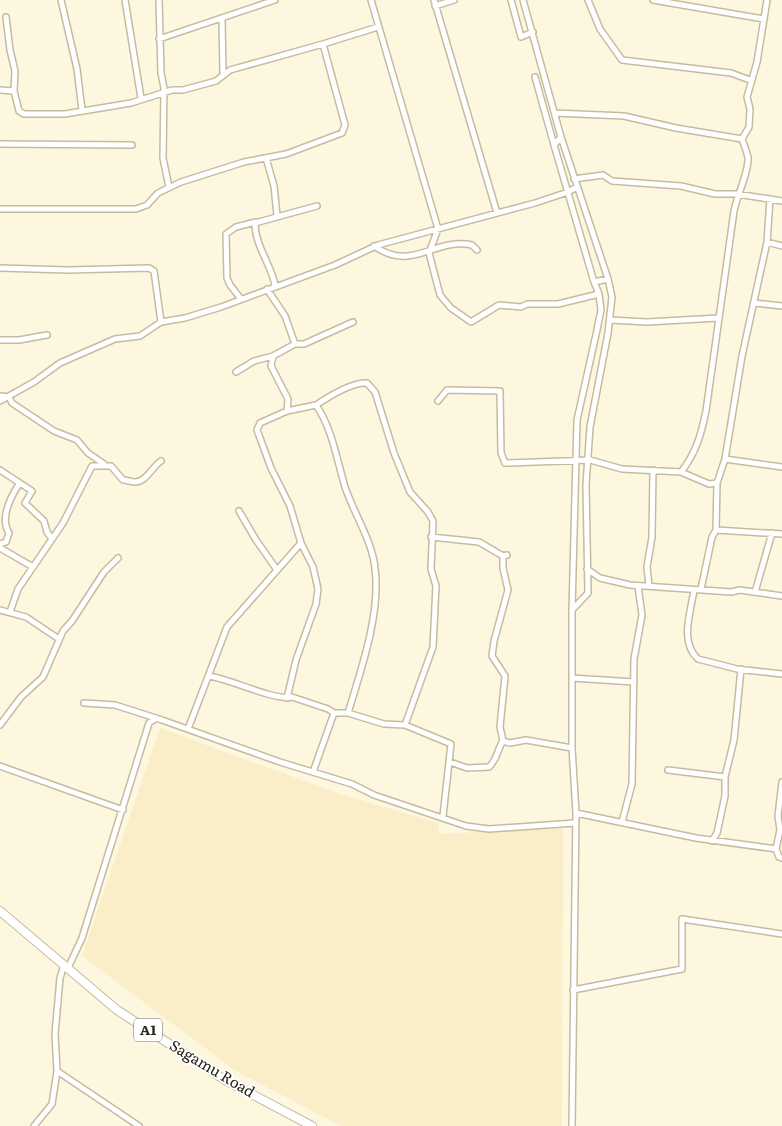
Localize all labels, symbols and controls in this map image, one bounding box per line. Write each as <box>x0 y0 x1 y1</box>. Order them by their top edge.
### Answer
road number: A1 <box>134 1018 162 1042</box>
street label: Sagamu Road <box>166 1033 260 1102</box>

